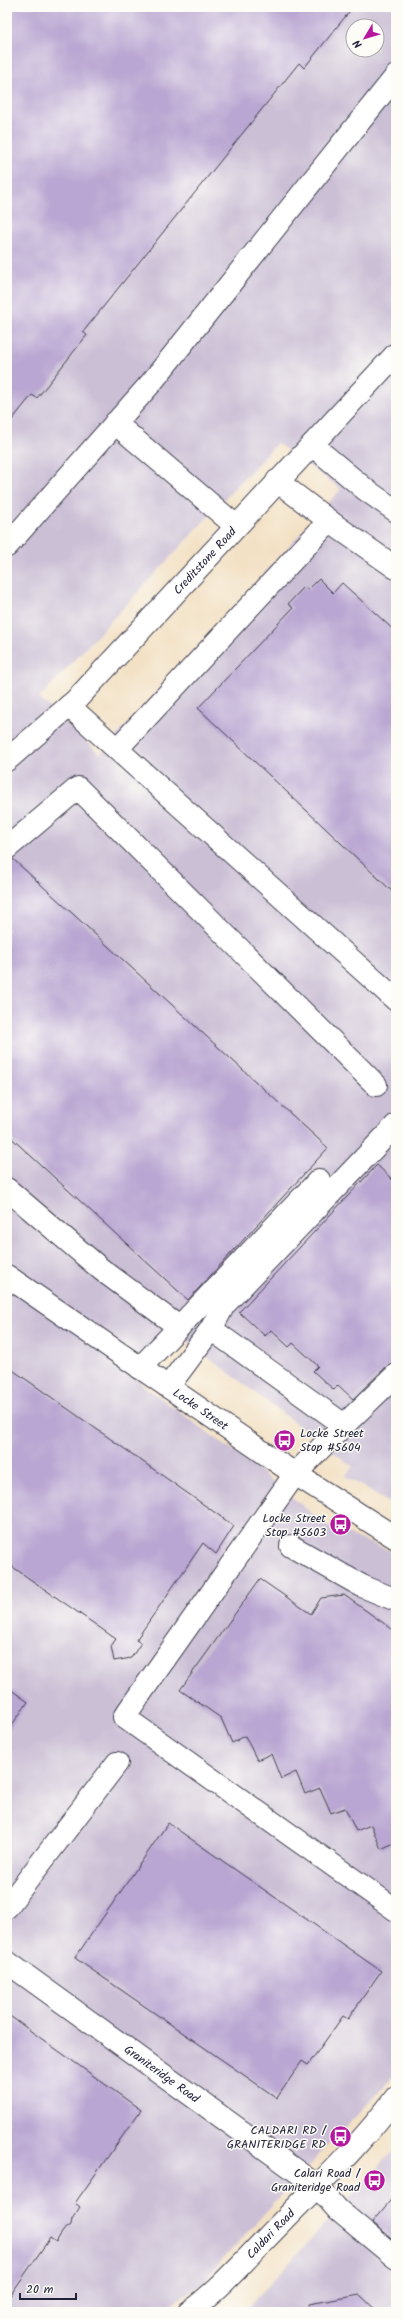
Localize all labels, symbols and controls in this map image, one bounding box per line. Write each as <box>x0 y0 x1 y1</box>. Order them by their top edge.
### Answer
north arrow <box>345 18 385 58</box>
text: N <box>349 35 367 52</box>
street label: Creditstone Road <box>169 522 242 599</box>
street label: Locke Street <box>169 1384 232 1436</box>
place label: Locke Street Stop #5604 <box>300 1424 364 1457</box>
bus stop icon: Locke Street Stop #5604 <box>272 1427 298 1453</box>
place label: Locke Street Stop #5603 <box>262 1509 326 1542</box>
bus stop icon: Locke Street Stop #5603 <box>328 1512 354 1538</box>
street label: Graniteridge Road <box>120 2040 204 2109</box>
place label: CALDARI RD / GRANITERIDGE RD <box>227 2121 327 2154</box>
bus stop icon: CALDARI RD / GRANITERIDGE RD <box>328 2124 354 2150</box>
place label: Calari Road / Graniteridge Road <box>271 2164 361 2197</box>
bus stop icon: Calari Road / Graniteridge Road <box>362 2167 388 2193</box>
street label: Caldari Road <box>242 2204 300 2264</box>
scale bar <box>20 2275 76 2301</box>
text: 20 m <box>26 2280 54 2299</box>

